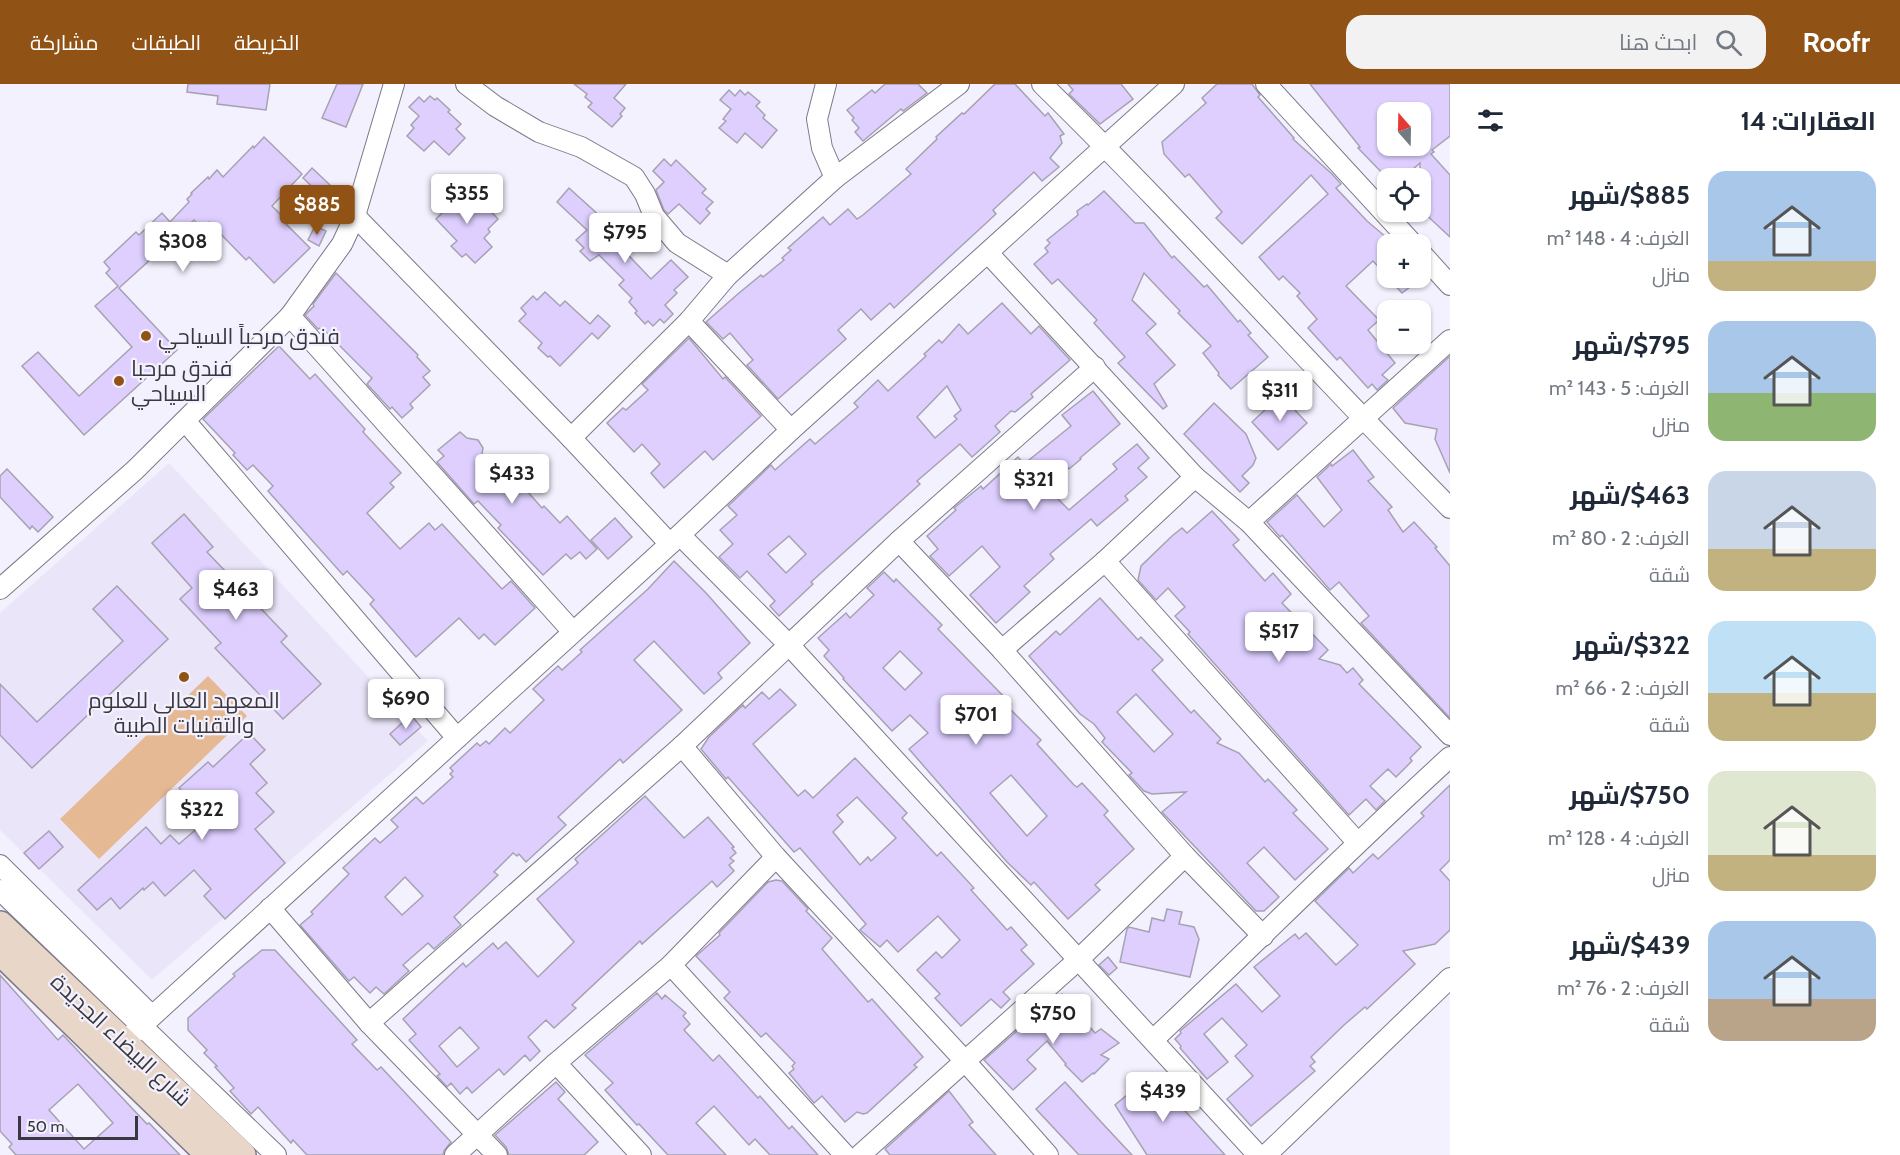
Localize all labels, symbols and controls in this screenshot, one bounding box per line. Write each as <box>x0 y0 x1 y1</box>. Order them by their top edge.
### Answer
search box <box>1346 15 1766 69</box>
text: Roofr <box>1802 25 1870 59</box>
icon: search <box>1712 26 1745 59</box>
text: ابحث هنا <box>1619 29 1697 56</box>
text: مشاركة <box>30 30 99 55</box>
text: الطبقات <box>132 30 201 55</box>
text: الخريطة <box>234 30 300 55</box>
north arrow <box>1377 102 1431 156</box>
map controls <box>1377 102 1431 354</box>
icon: filters <box>1474 104 1507 137</box>
text: العقارات: 14 <box>1741 105 1876 137</box>
button: locate <box>1377 168 1431 222</box>
pin: $355 <box>431 174 503 225</box>
text: $885/شهر <box>1569 179 1690 211</box>
text: $355 <box>445 181 489 205</box>
pin: $885 <box>281 185 353 236</box>
text: $885 <box>294 192 340 216</box>
icon: home <box>1756 195 1828 267</box>
pin: $795 <box>589 213 661 264</box>
text: $795 <box>603 220 647 244</box>
pin: $308 <box>147 222 219 273</box>
text: الغرف: 4 · 148 m² <box>1547 226 1690 250</box>
text: $308 <box>159 229 207 253</box>
button: + <box>1377 234 1431 288</box>
text: منزل <box>1652 263 1690 287</box>
button: − <box>1377 300 1431 354</box>
place label: فندق مرحباً السياحي <box>158 323 340 353</box>
marker: فندق مرحباً السياحي <box>139 329 153 343</box>
text: $795/شهر <box>1573 329 1690 361</box>
icon: home <box>1756 345 1828 417</box>
place label: فندق مرحبا السياحي <box>131 355 232 410</box>
pin: $311 <box>1244 371 1316 422</box>
marker: فندق مرحبا السياحي <box>112 374 126 388</box>
text: الغرف: 5 · 143 m² <box>1549 376 1690 400</box>
text: $311 <box>1261 378 1299 402</box>
text: منزل <box>1652 413 1690 437</box>
pin: $433 <box>476 454 548 505</box>
pin: $321 <box>998 460 1070 511</box>
text: $433 <box>489 461 535 485</box>
text: $321 <box>1014 467 1054 491</box>
text: $463/شهر <box>1570 479 1690 511</box>
icon: home <box>1756 495 1828 567</box>
text: الغرف: 2 · 80 m² <box>1552 526 1690 550</box>
text: شقة <box>1649 563 1690 587</box>
pin: $463 <box>200 570 272 621</box>
text: $463 <box>213 577 259 601</box>
pin: $517 <box>1243 612 1315 663</box>
text: $517 <box>1259 619 1299 643</box>
text: $322/شهر <box>1573 629 1690 661</box>
icon: home <box>1756 645 1828 717</box>
marker: المعهد العالي للعلوم والتقنيات الطبية <box>177 670 191 684</box>
text: الغرف: 2 · 66 m² <box>1555 676 1690 700</box>
pin: $690 <box>370 679 442 730</box>
text: $690 <box>382 686 430 710</box>
place label: المعهد العالي للعلوم والتقنيات الطبية <box>88 687 280 739</box>
pin: $701 <box>940 695 1012 746</box>
text: $701 <box>954 702 998 726</box>
text: شقة <box>1649 713 1690 737</box>
text: $750/شهر <box>1569 779 1690 811</box>
pin: $322 <box>166 790 238 841</box>
icon: home <box>1756 795 1828 867</box>
text: $322 <box>180 797 224 821</box>
text: الغرف: 4 · 128 m² <box>1548 826 1690 850</box>
text: منزل <box>1652 863 1690 887</box>
text: $439/شهر <box>1570 929 1690 961</box>
icon: home <box>1756 945 1828 1017</box>
street label: شارع البيضاء الجديدة <box>45 968 197 1113</box>
text: الغرف: 2 · 76 m² <box>1557 976 1690 1000</box>
pin: $750 <box>1017 994 1089 1045</box>
text: $750 <box>1030 1001 1076 1025</box>
text: شقة <box>1649 1013 1690 1037</box>
pin: $439 <box>1127 1072 1199 1123</box>
text: $439 <box>1140 1079 1186 1103</box>
scale bar <box>18 1113 138 1140</box>
text: 50 m <box>27 1117 64 1136</box>

